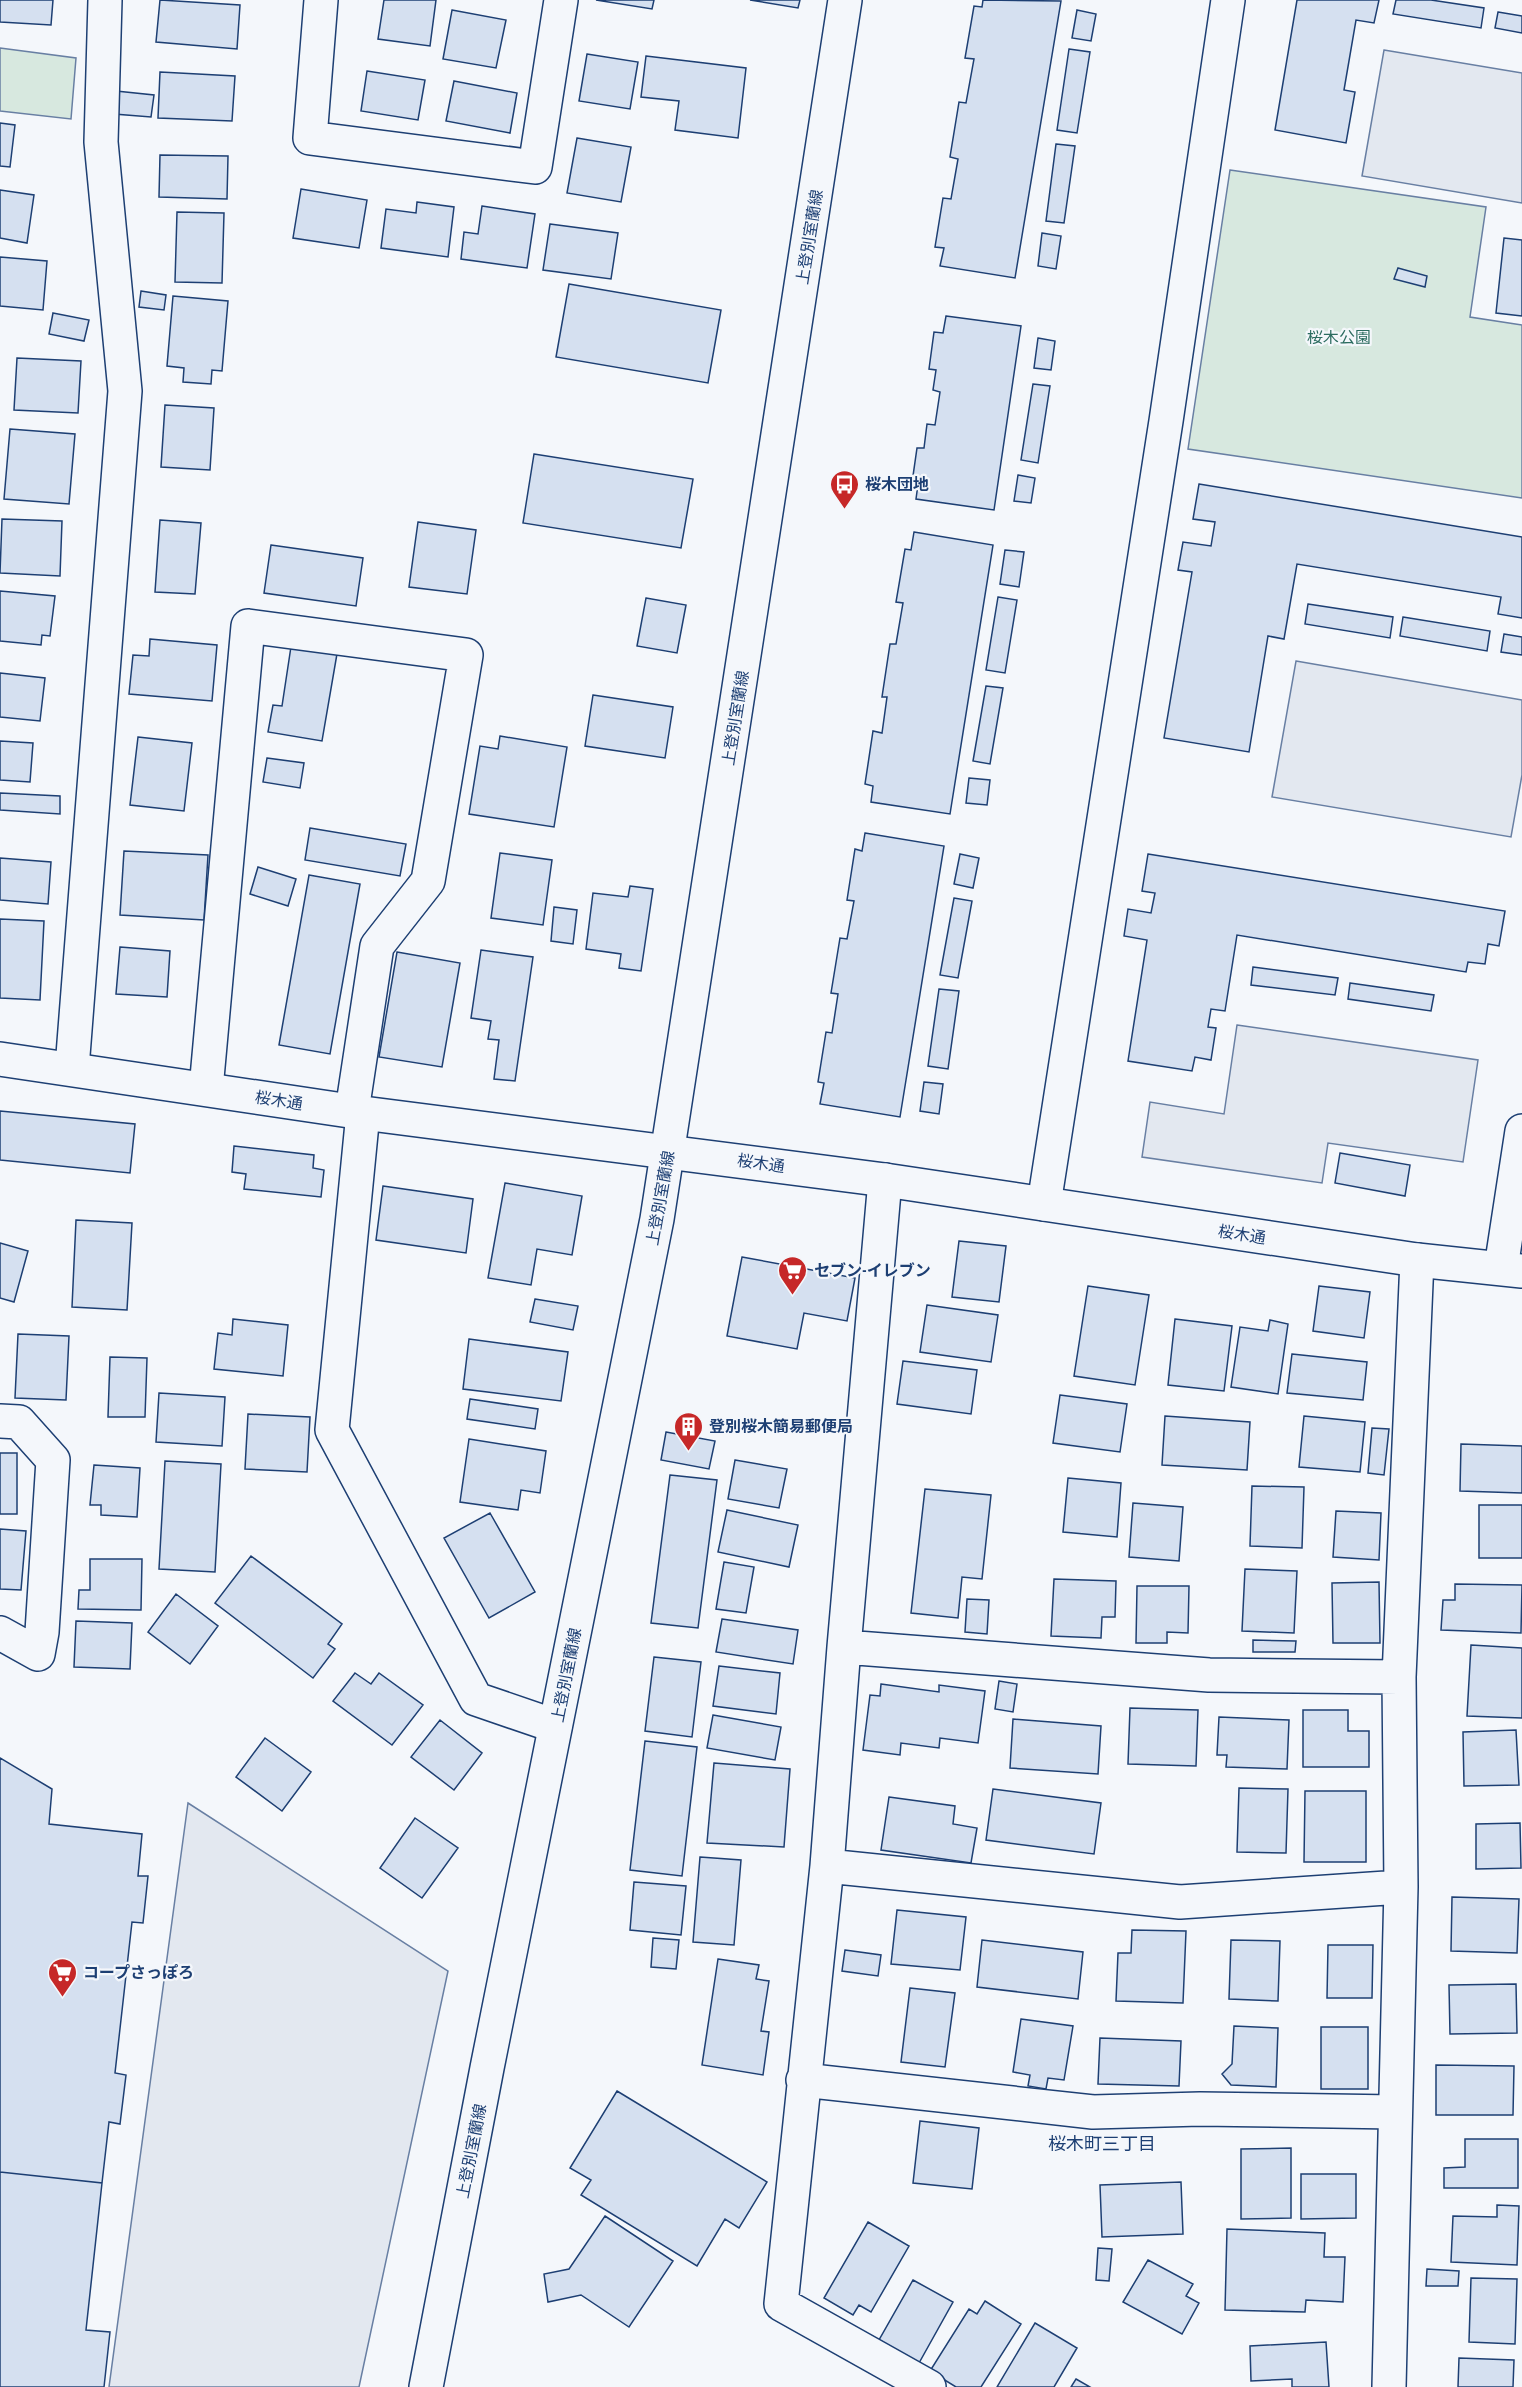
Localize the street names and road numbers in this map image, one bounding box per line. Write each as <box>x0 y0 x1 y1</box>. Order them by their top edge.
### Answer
street label: 上登別室蘭線 <box>792 188 826 286</box>
street label: 上登別室蘭線 <box>718 669 752 767</box>
street label: 桜木通 <box>254 1086 304 1114</box>
street label: 上登別室蘭線 <box>642 1149 678 1247</box>
street label: 桜木通 <box>736 1150 786 1176</box>
street label: 桜木通 <box>1217 1220 1267 1248</box>
street label: 上登別室蘭線 <box>547 1626 585 1724</box>
street label: 上登別室蘭線 <box>452 2102 490 2200</box>

